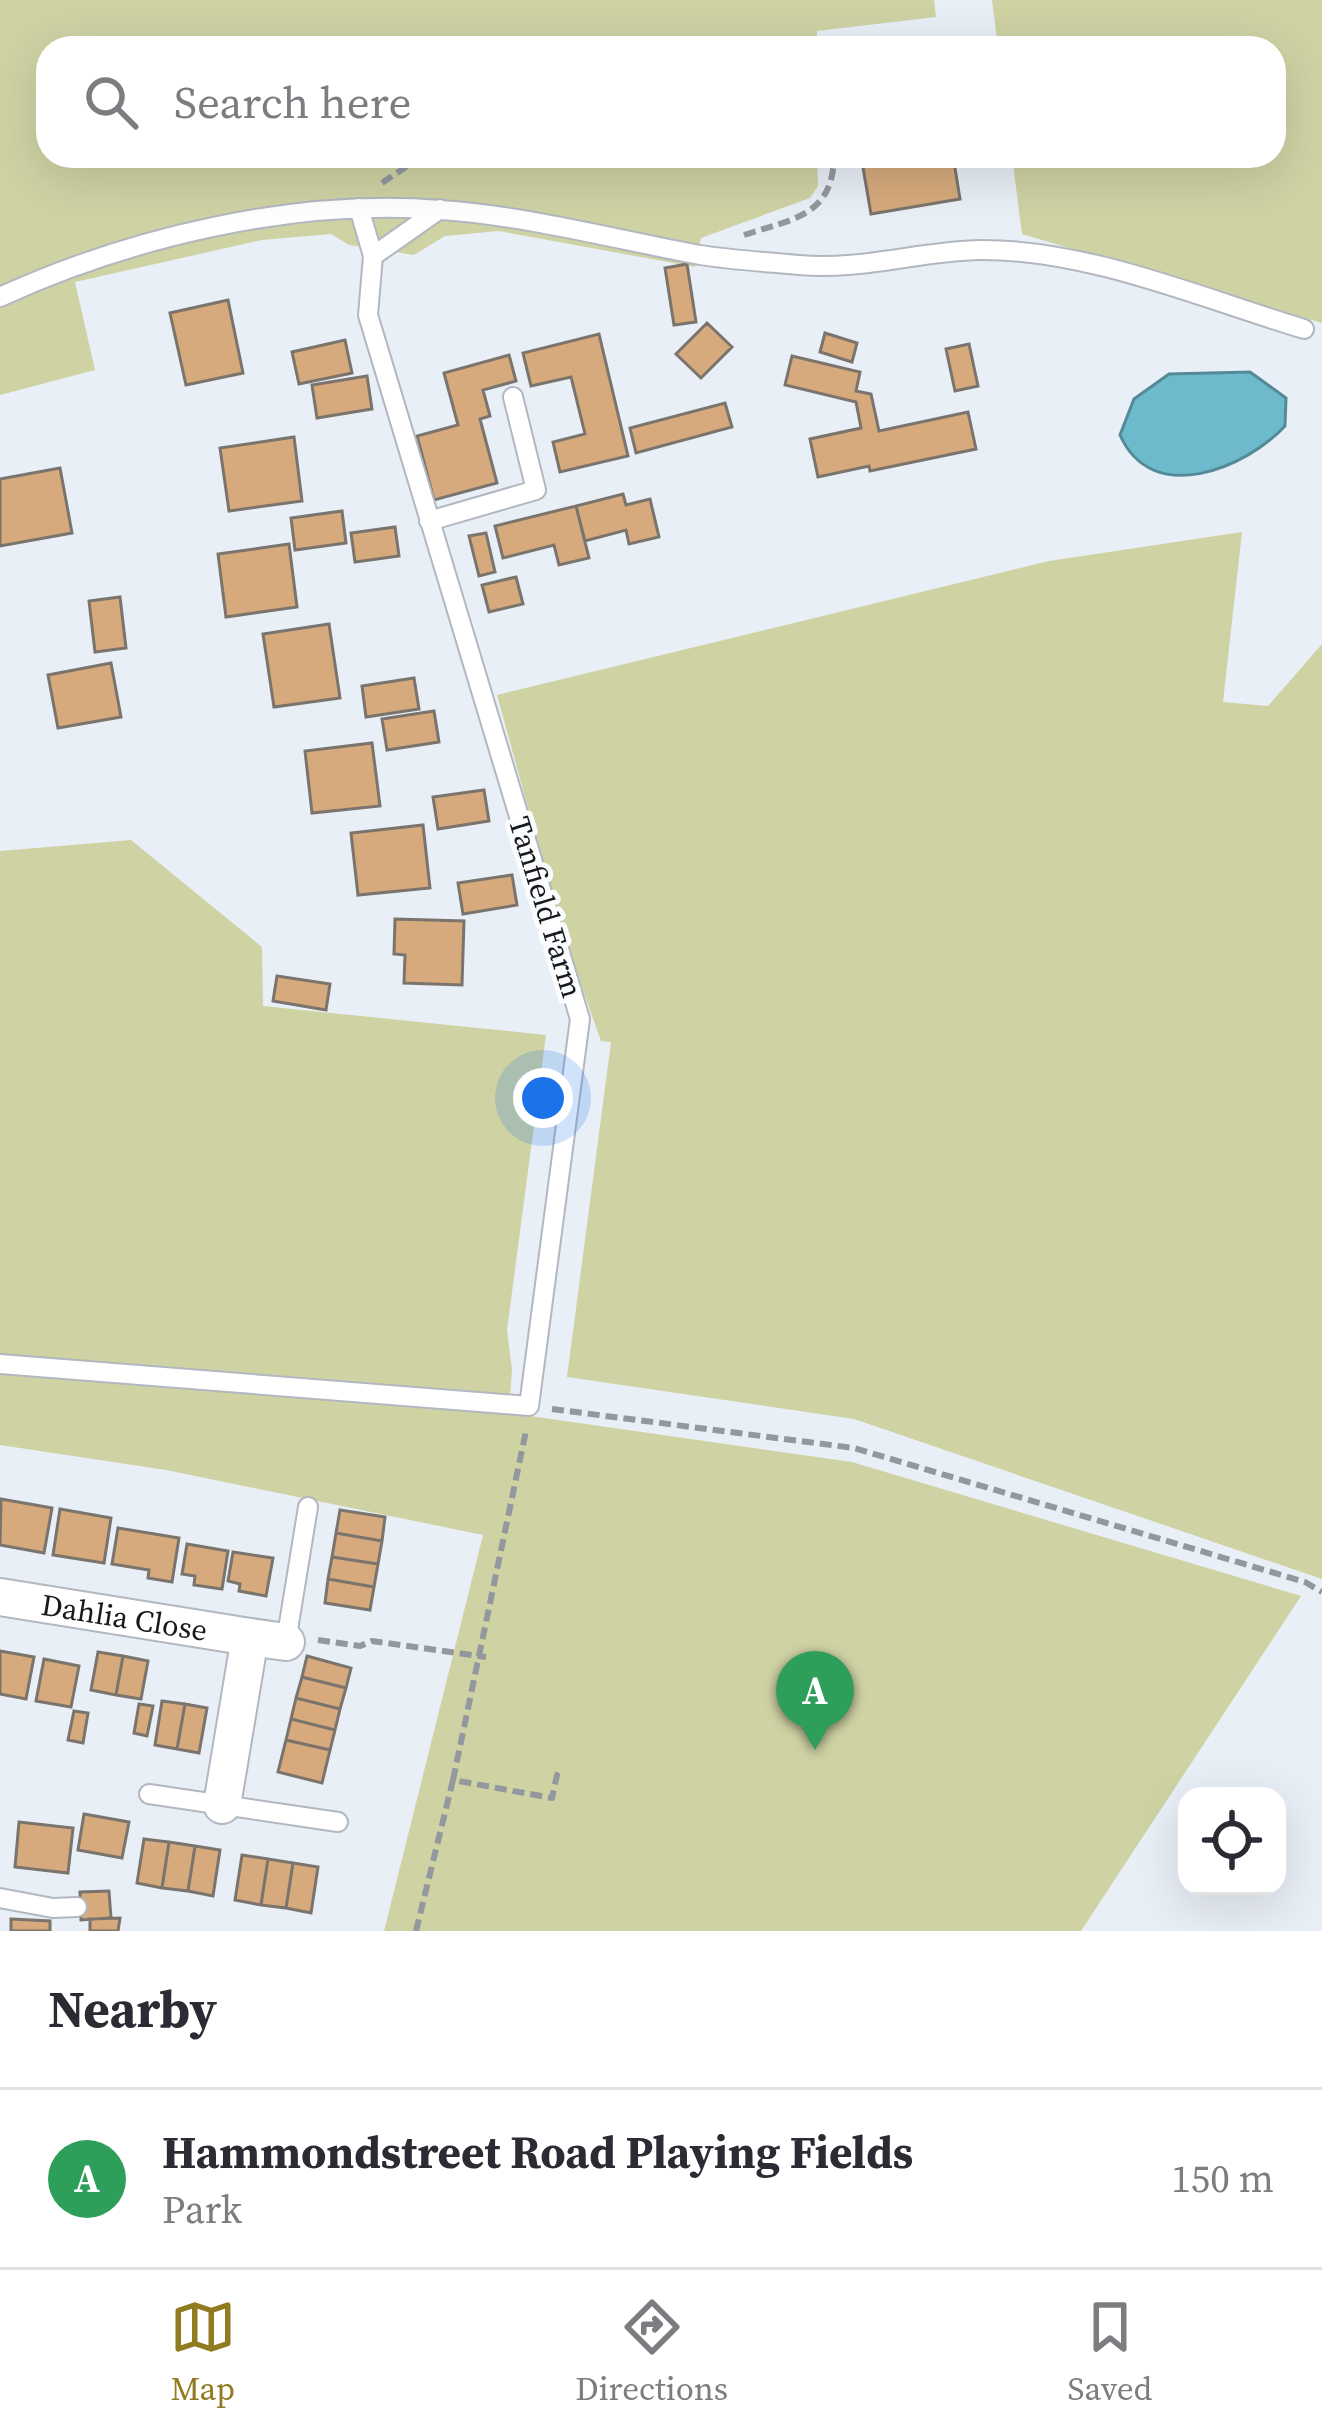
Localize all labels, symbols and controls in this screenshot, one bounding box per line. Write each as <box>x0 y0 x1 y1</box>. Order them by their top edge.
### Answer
search box <box>36 36 1286 168</box>
icon: search <box>78 69 144 135</box>
text: Search here <box>174 71 411 133</box>
street label: Tanfield Farm <box>499 811 593 1003</box>
your location <box>513 1068 573 1128</box>
street label: Dahlia Close <box>38 1583 210 1650</box>
pin: A <box>776 1651 854 1750</box>
map controls <box>1178 1787 1286 1895</box>
button: locate <box>1178 1787 1286 1895</box>
text: Nearby <box>48 1974 217 2044</box>
text: Hammondstreet Road Playing Fields <box>162 2121 913 2183</box>
text: A <box>74 2152 100 2205</box>
text: 150 m <box>1171 2152 1274 2205</box>
text: Park <box>162 2183 242 2236</box>
tab: Map <box>170 2294 236 2411</box>
tab: Directions <box>575 2294 728 2411</box>
tab: Saved <box>1068 2294 1152 2411</box>

